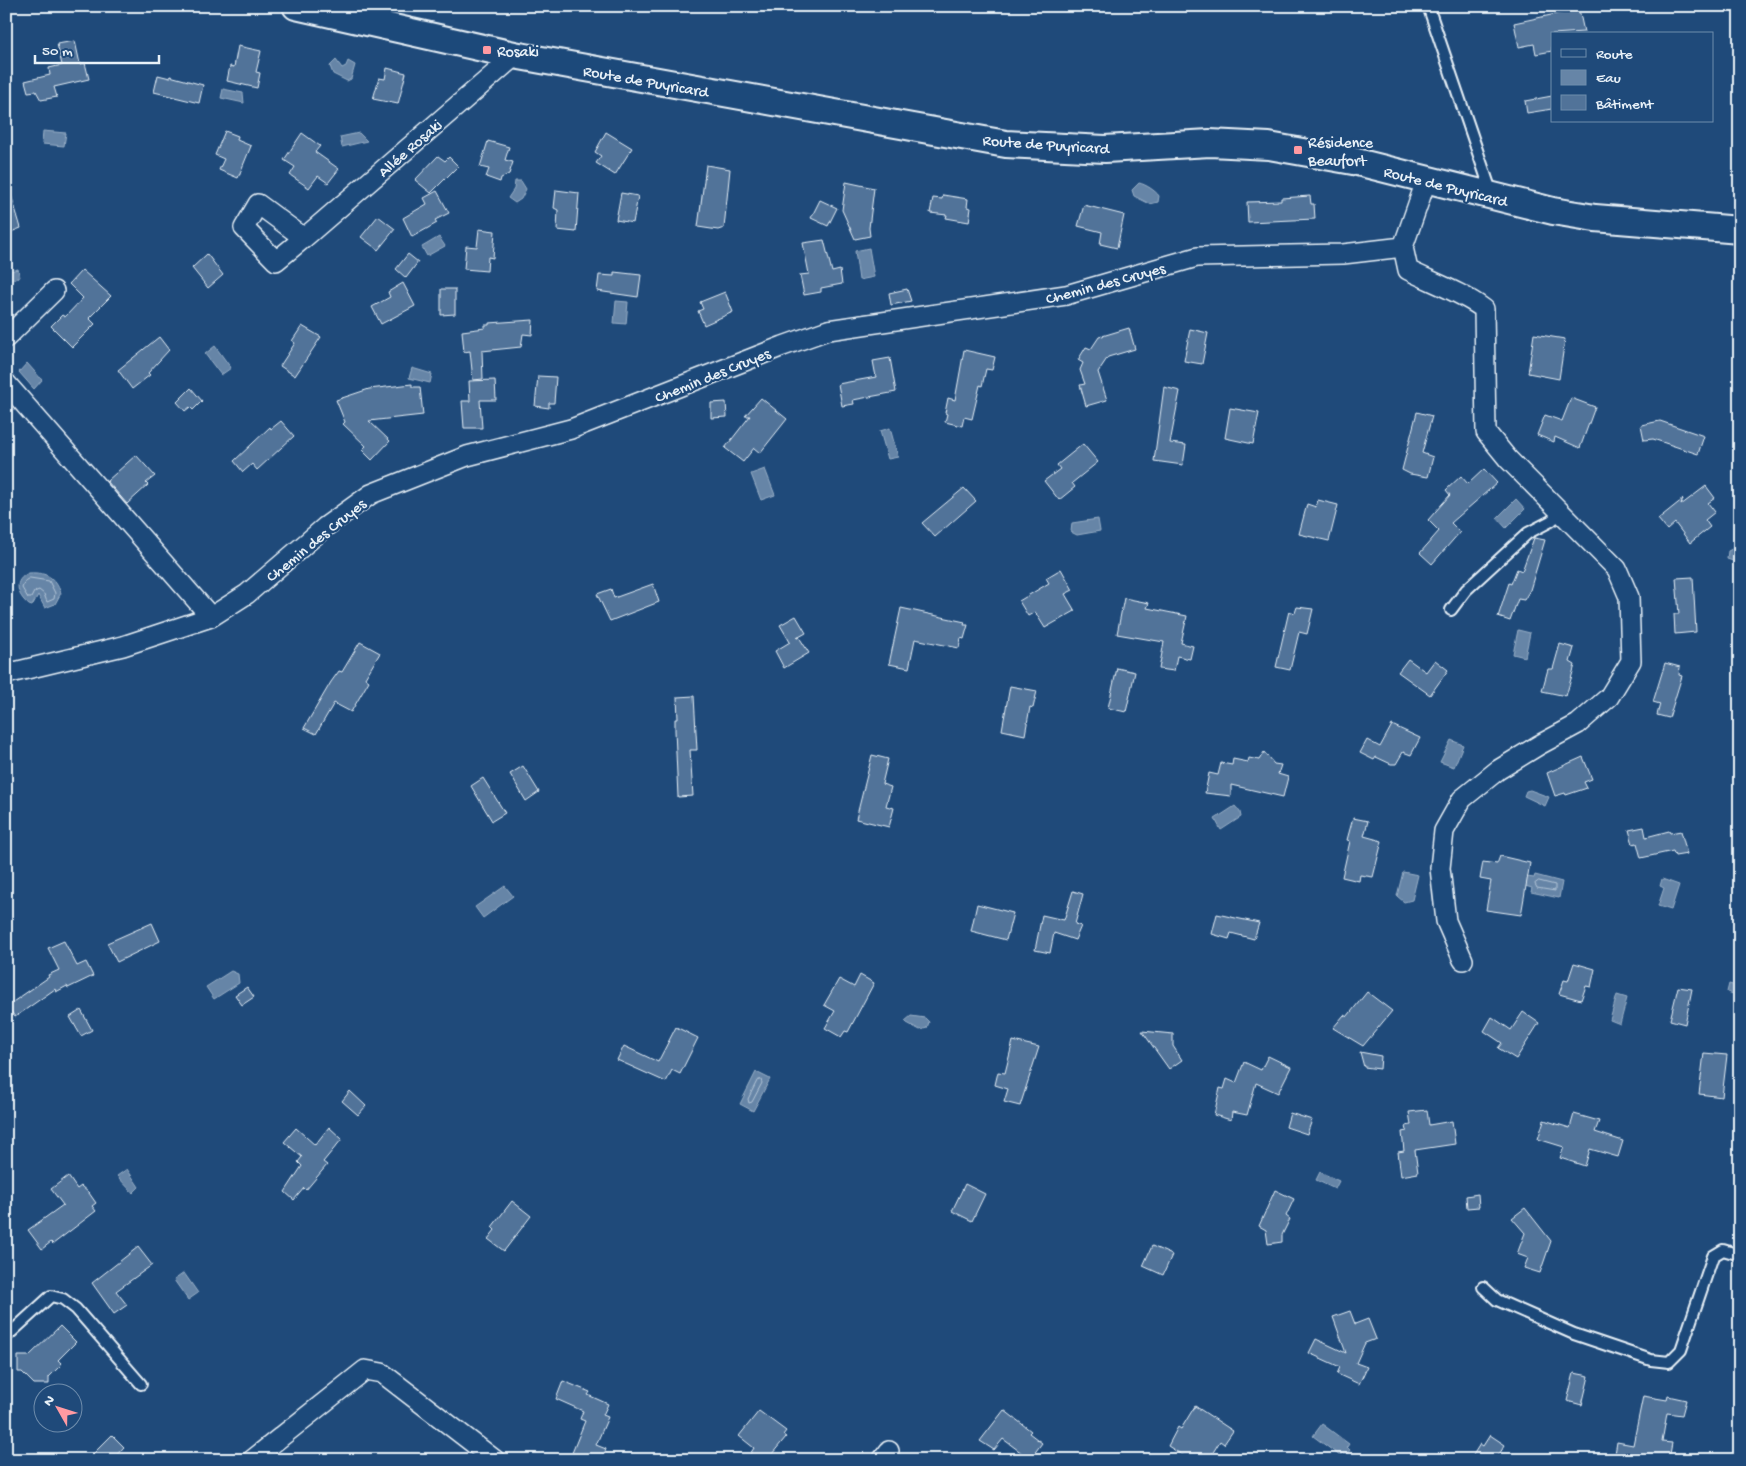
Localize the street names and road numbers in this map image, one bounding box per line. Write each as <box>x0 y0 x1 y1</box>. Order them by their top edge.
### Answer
street label: Route de Puyricard <box>581 63 711 104</box>
street label: Allée Rosaki <box>375 117 447 183</box>
street label: Route de Puyricard <box>982 133 1111 161</box>
street label: Route de Puyricard <box>1381 164 1511 213</box>
street label: Chemin des Cruyes <box>1044 260 1169 310</box>
street label: Chemin des Cruyes <box>653 345 775 409</box>
street label: Chemin des Cruyes <box>263 495 372 588</box>

